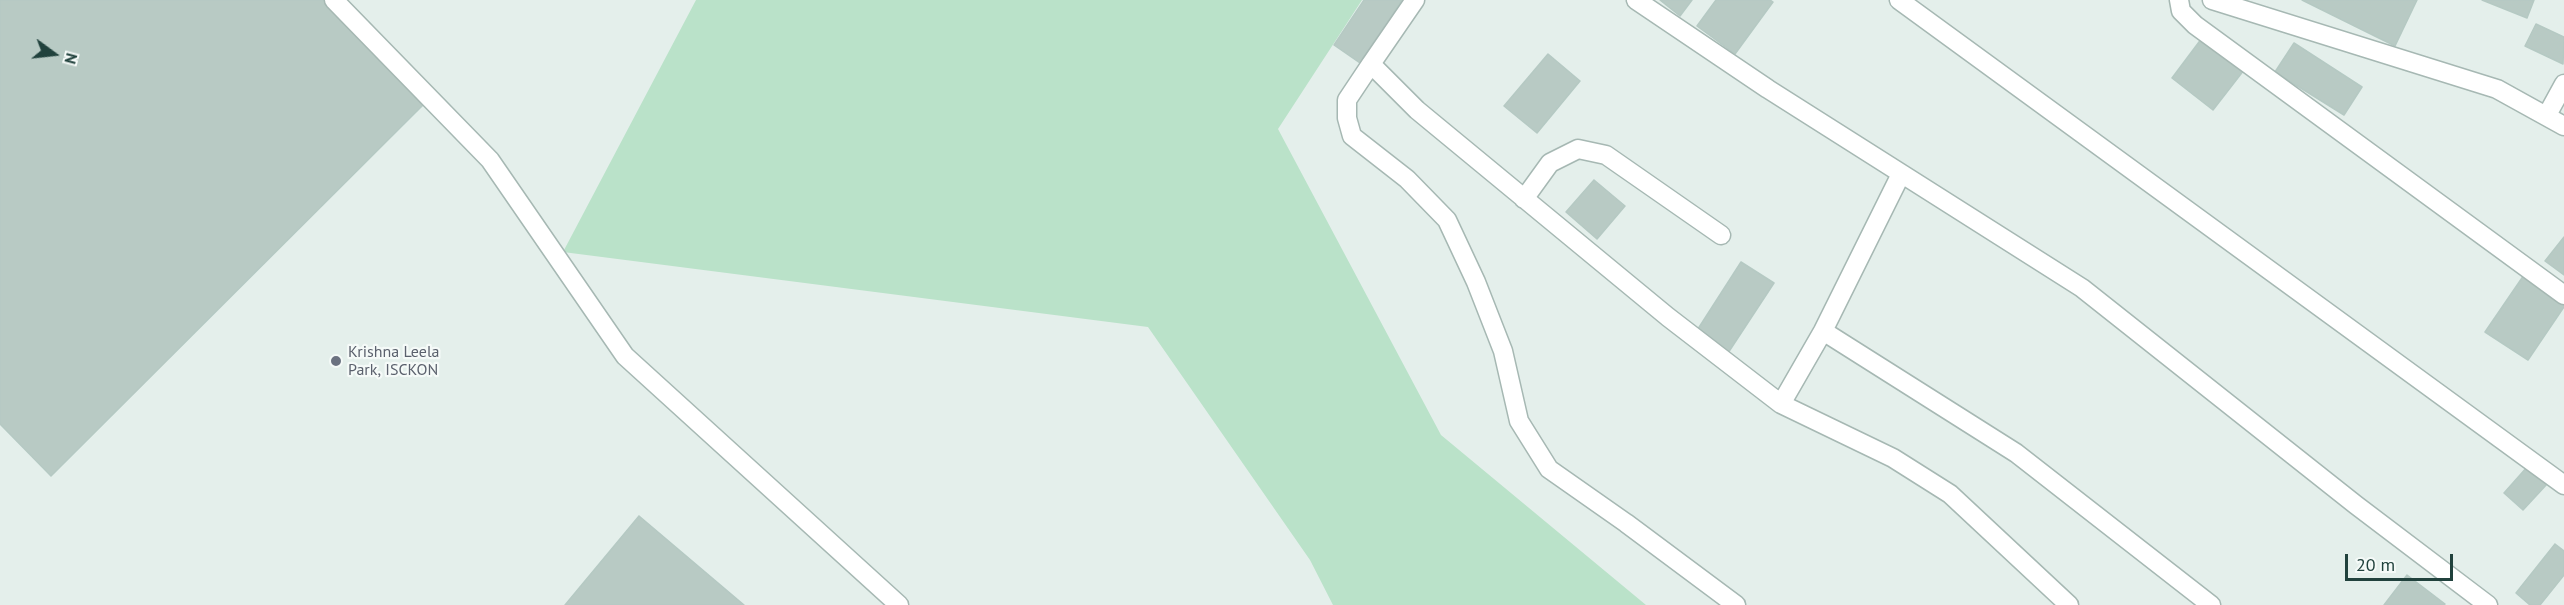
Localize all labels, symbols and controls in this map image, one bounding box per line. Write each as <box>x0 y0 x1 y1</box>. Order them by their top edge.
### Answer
north arrow <box>24 24 84 84</box>
text: N <box>60 51 82 66</box>
place label: Krishna Leela Park, ISCKON <box>348 342 440 380</box>
marker: Krishna Leela Park, ISCKON <box>329 354 343 368</box>
scale bar <box>2348 542 2456 580</box>
text: 20 m <box>2356 553 2395 576</box>

